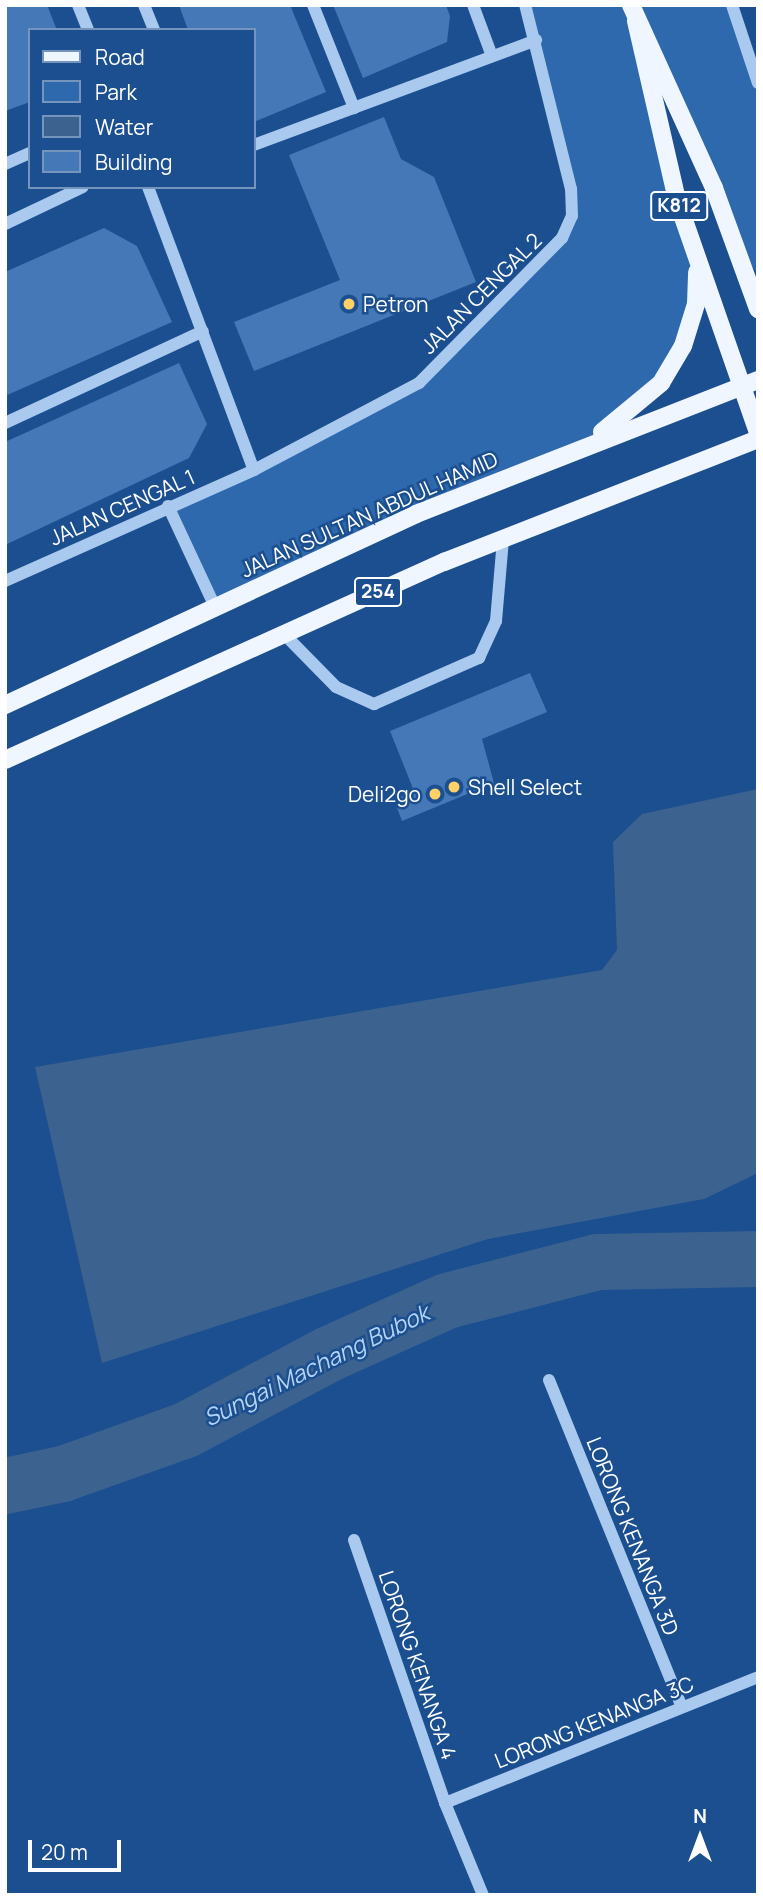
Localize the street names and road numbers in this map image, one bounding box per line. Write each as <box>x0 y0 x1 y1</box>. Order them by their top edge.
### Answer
road number: K812 <box>649 190 709 222</box>
street label: JALAN CENGAL 2 <box>415 227 547 359</box>
street label: JALAN SULTAN ABDUL HAMID <box>236 446 502 582</box>
street label: JALAN CENGAL 1 <box>45 463 199 551</box>
road number: 254 <box>354 576 402 608</box>
street label: LORONG KENANGA 3D <box>582 1433 684 1639</box>
street label: LORONG KENANGA 4 <box>374 1567 462 1763</box>
street label: LORONG KENANGA 3C <box>491 1671 697 1773</box>

